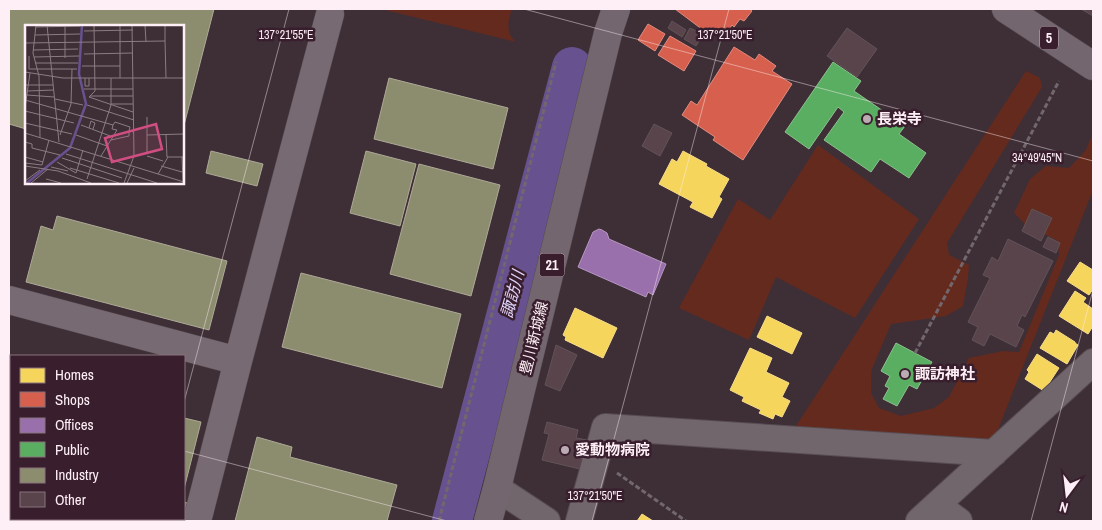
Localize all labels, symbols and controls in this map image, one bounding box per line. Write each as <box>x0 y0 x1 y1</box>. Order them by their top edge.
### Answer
inset map <box>25 25 184 184</box>
road number: 5 <box>1040 26 1058 49</box>
text: 137°21'55"E <box>258 27 314 43</box>
text: 137°21'50"E <box>697 27 753 43</box>
place label: 長栄寺 <box>877 108 922 129</box>
marker: 長栄寺 <box>861 113 873 125</box>
text: 34°49'45"N <box>1012 150 1062 166</box>
road number: 21 <box>540 254 564 276</box>
water label: 諏訪川 <box>495 266 529 320</box>
street label: 豊川新城線 <box>514 299 553 377</box>
legend <box>10 355 185 520</box>
place label: 諏訪神社 <box>915 363 975 384</box>
text: Homes <box>55 364 94 385</box>
marker: 諏訪神社 <box>899 368 911 380</box>
text: Shops <box>55 389 90 410</box>
text: Offices <box>55 414 94 435</box>
text: Public <box>55 439 89 460</box>
place label: 愛動物病院 <box>575 439 650 460</box>
marker: 愛動物病院 <box>559 444 571 456</box>
text: Industry <box>55 464 100 485</box>
north arrow <box>1042 470 1092 520</box>
text: 137°21'50"E <box>567 488 623 504</box>
text: Other <box>55 489 86 510</box>
text: N <box>1057 498 1070 517</box>

